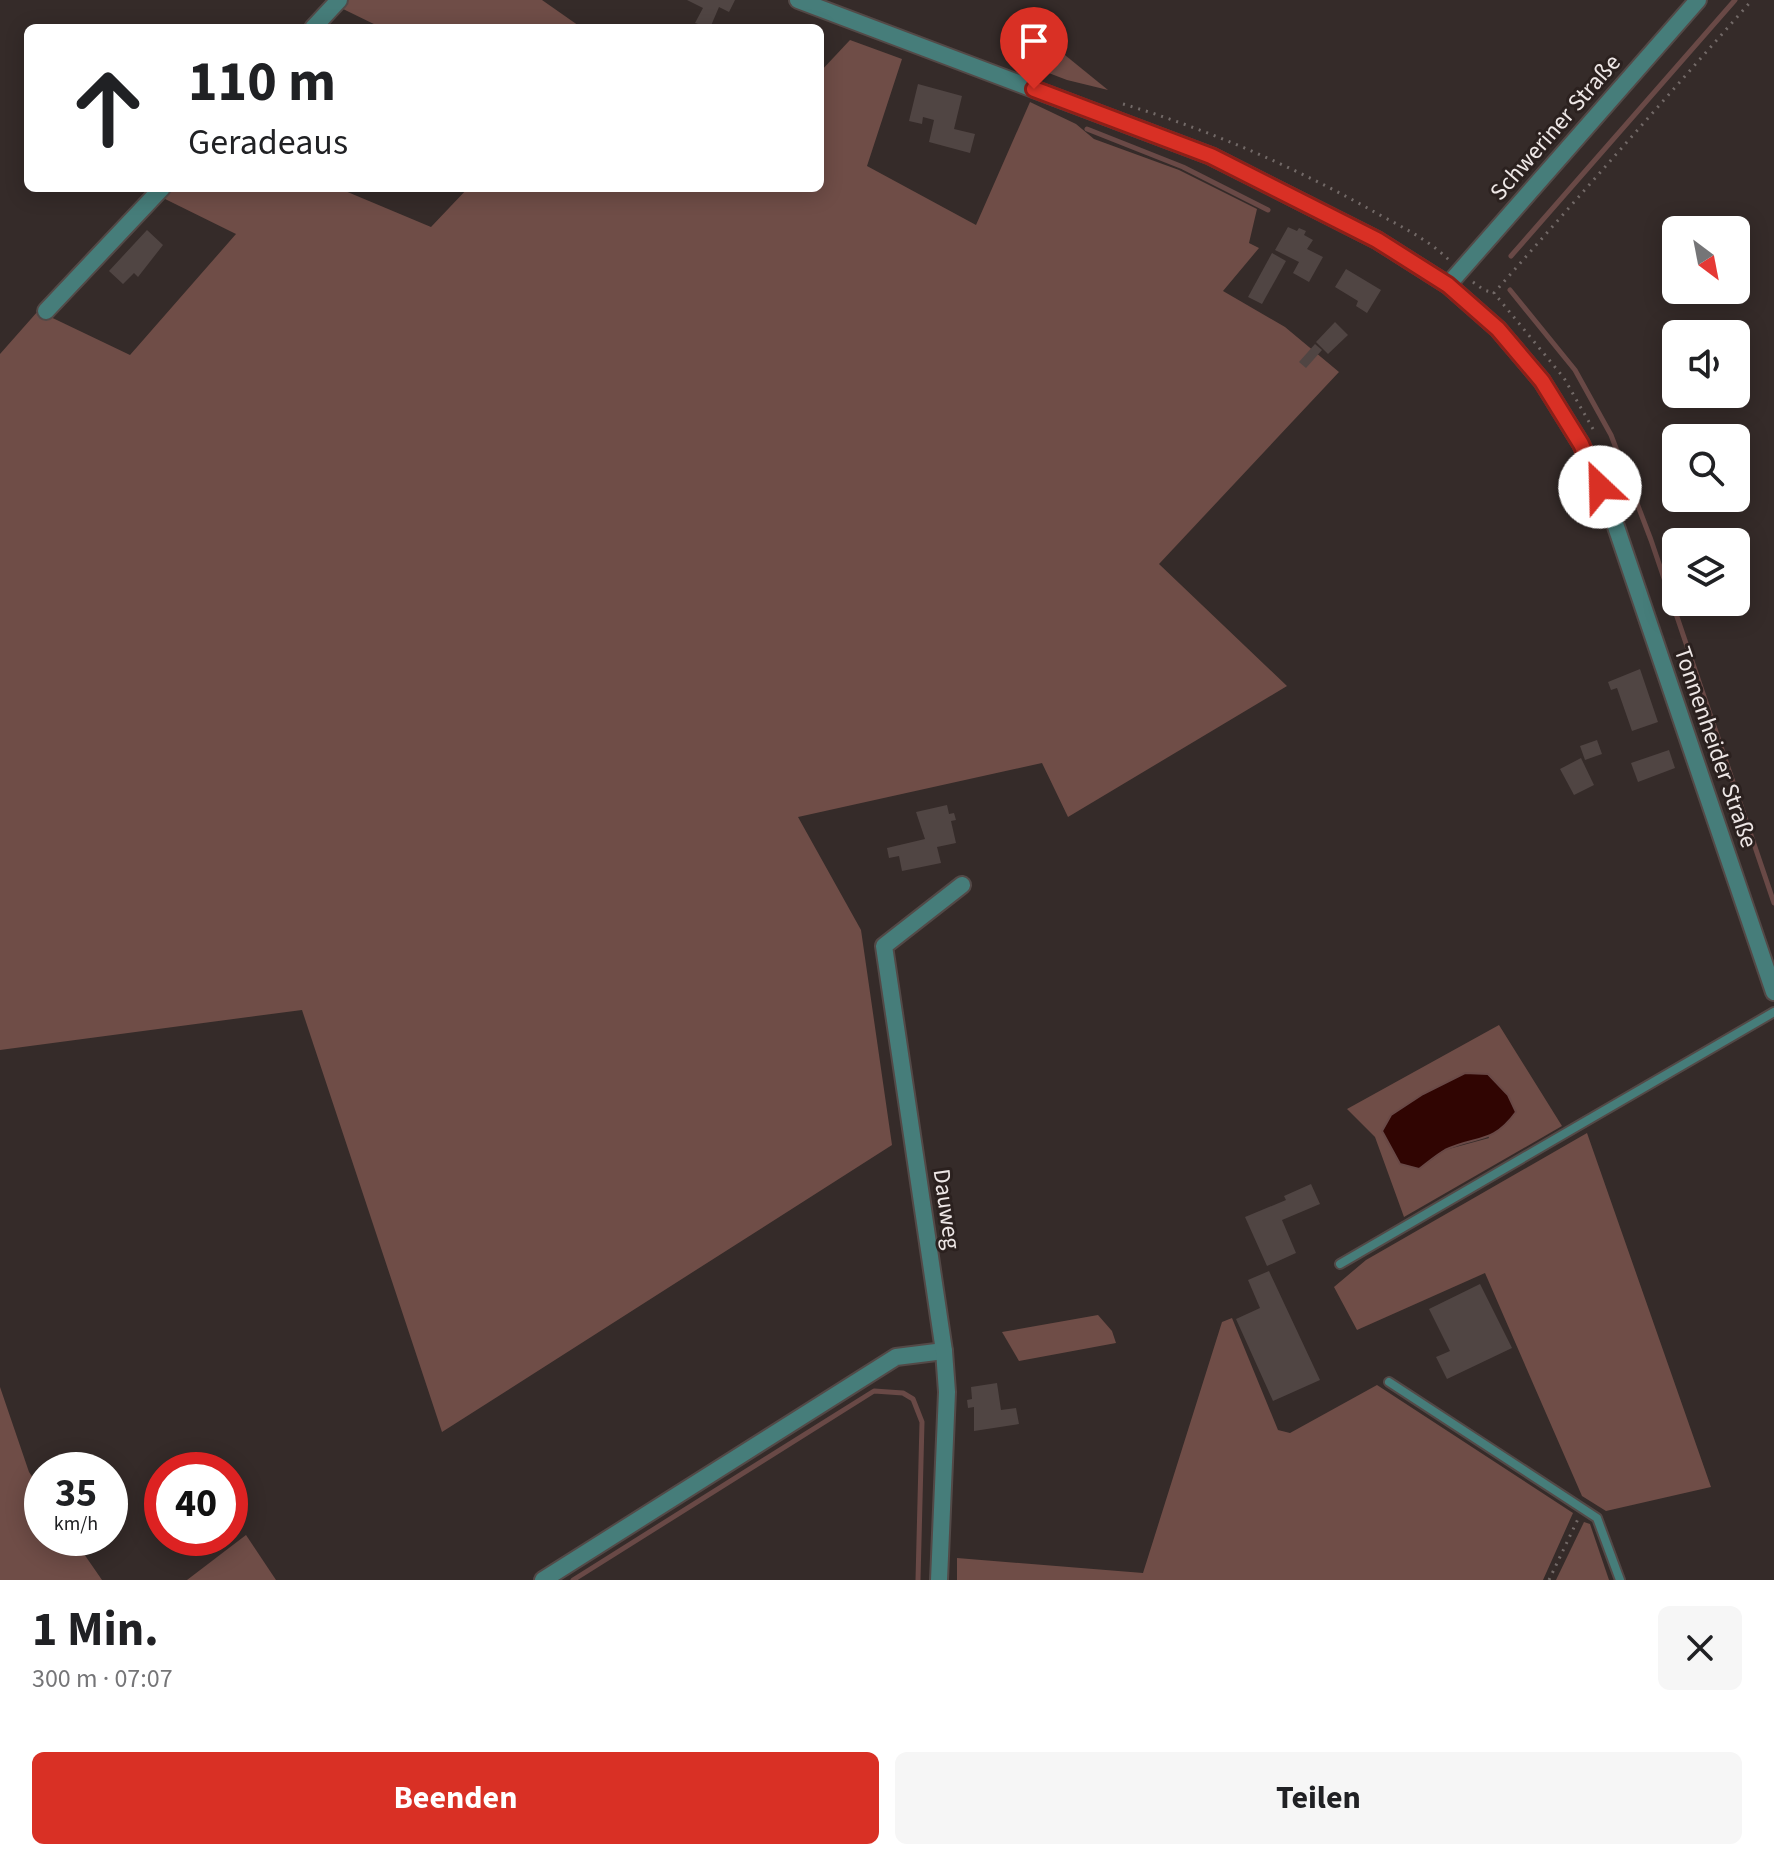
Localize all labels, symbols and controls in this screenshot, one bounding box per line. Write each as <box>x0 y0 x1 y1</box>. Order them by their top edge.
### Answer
pin <box>1000 7 1068 89</box>
icon: arrive <box>1012 19 1056 63</box>
text: 110 m <box>188 43 336 122</box>
street label: Schweriner Straße <box>1482 46 1629 208</box>
icon: ahead <box>56 56 160 160</box>
text: Geradeaus <box>188 117 348 168</box>
north arrow <box>1662 216 1750 304</box>
map controls <box>1662 216 1750 616</box>
button: sound <box>1662 320 1750 408</box>
button: search <box>1662 424 1750 512</box>
position arrow <box>1558 445 1642 529</box>
button: layers <box>1662 528 1750 616</box>
street label: Tonnenheider Straße <box>1665 642 1766 852</box>
street label: Dauweg <box>924 1167 969 1252</box>
speed limit sign: 40 <box>144 1452 248 1556</box>
text: 35 <box>55 1465 97 1522</box>
text: km/h <box>54 1510 98 1538</box>
text: 1 Min. <box>32 1596 159 1664</box>
button: close <box>1658 1606 1742 1690</box>
text: 300 m · 07:07 <box>32 1660 173 1697</box>
button: Beenden <box>32 1752 879 1844</box>
button: Teilen <box>895 1752 1742 1844</box>

